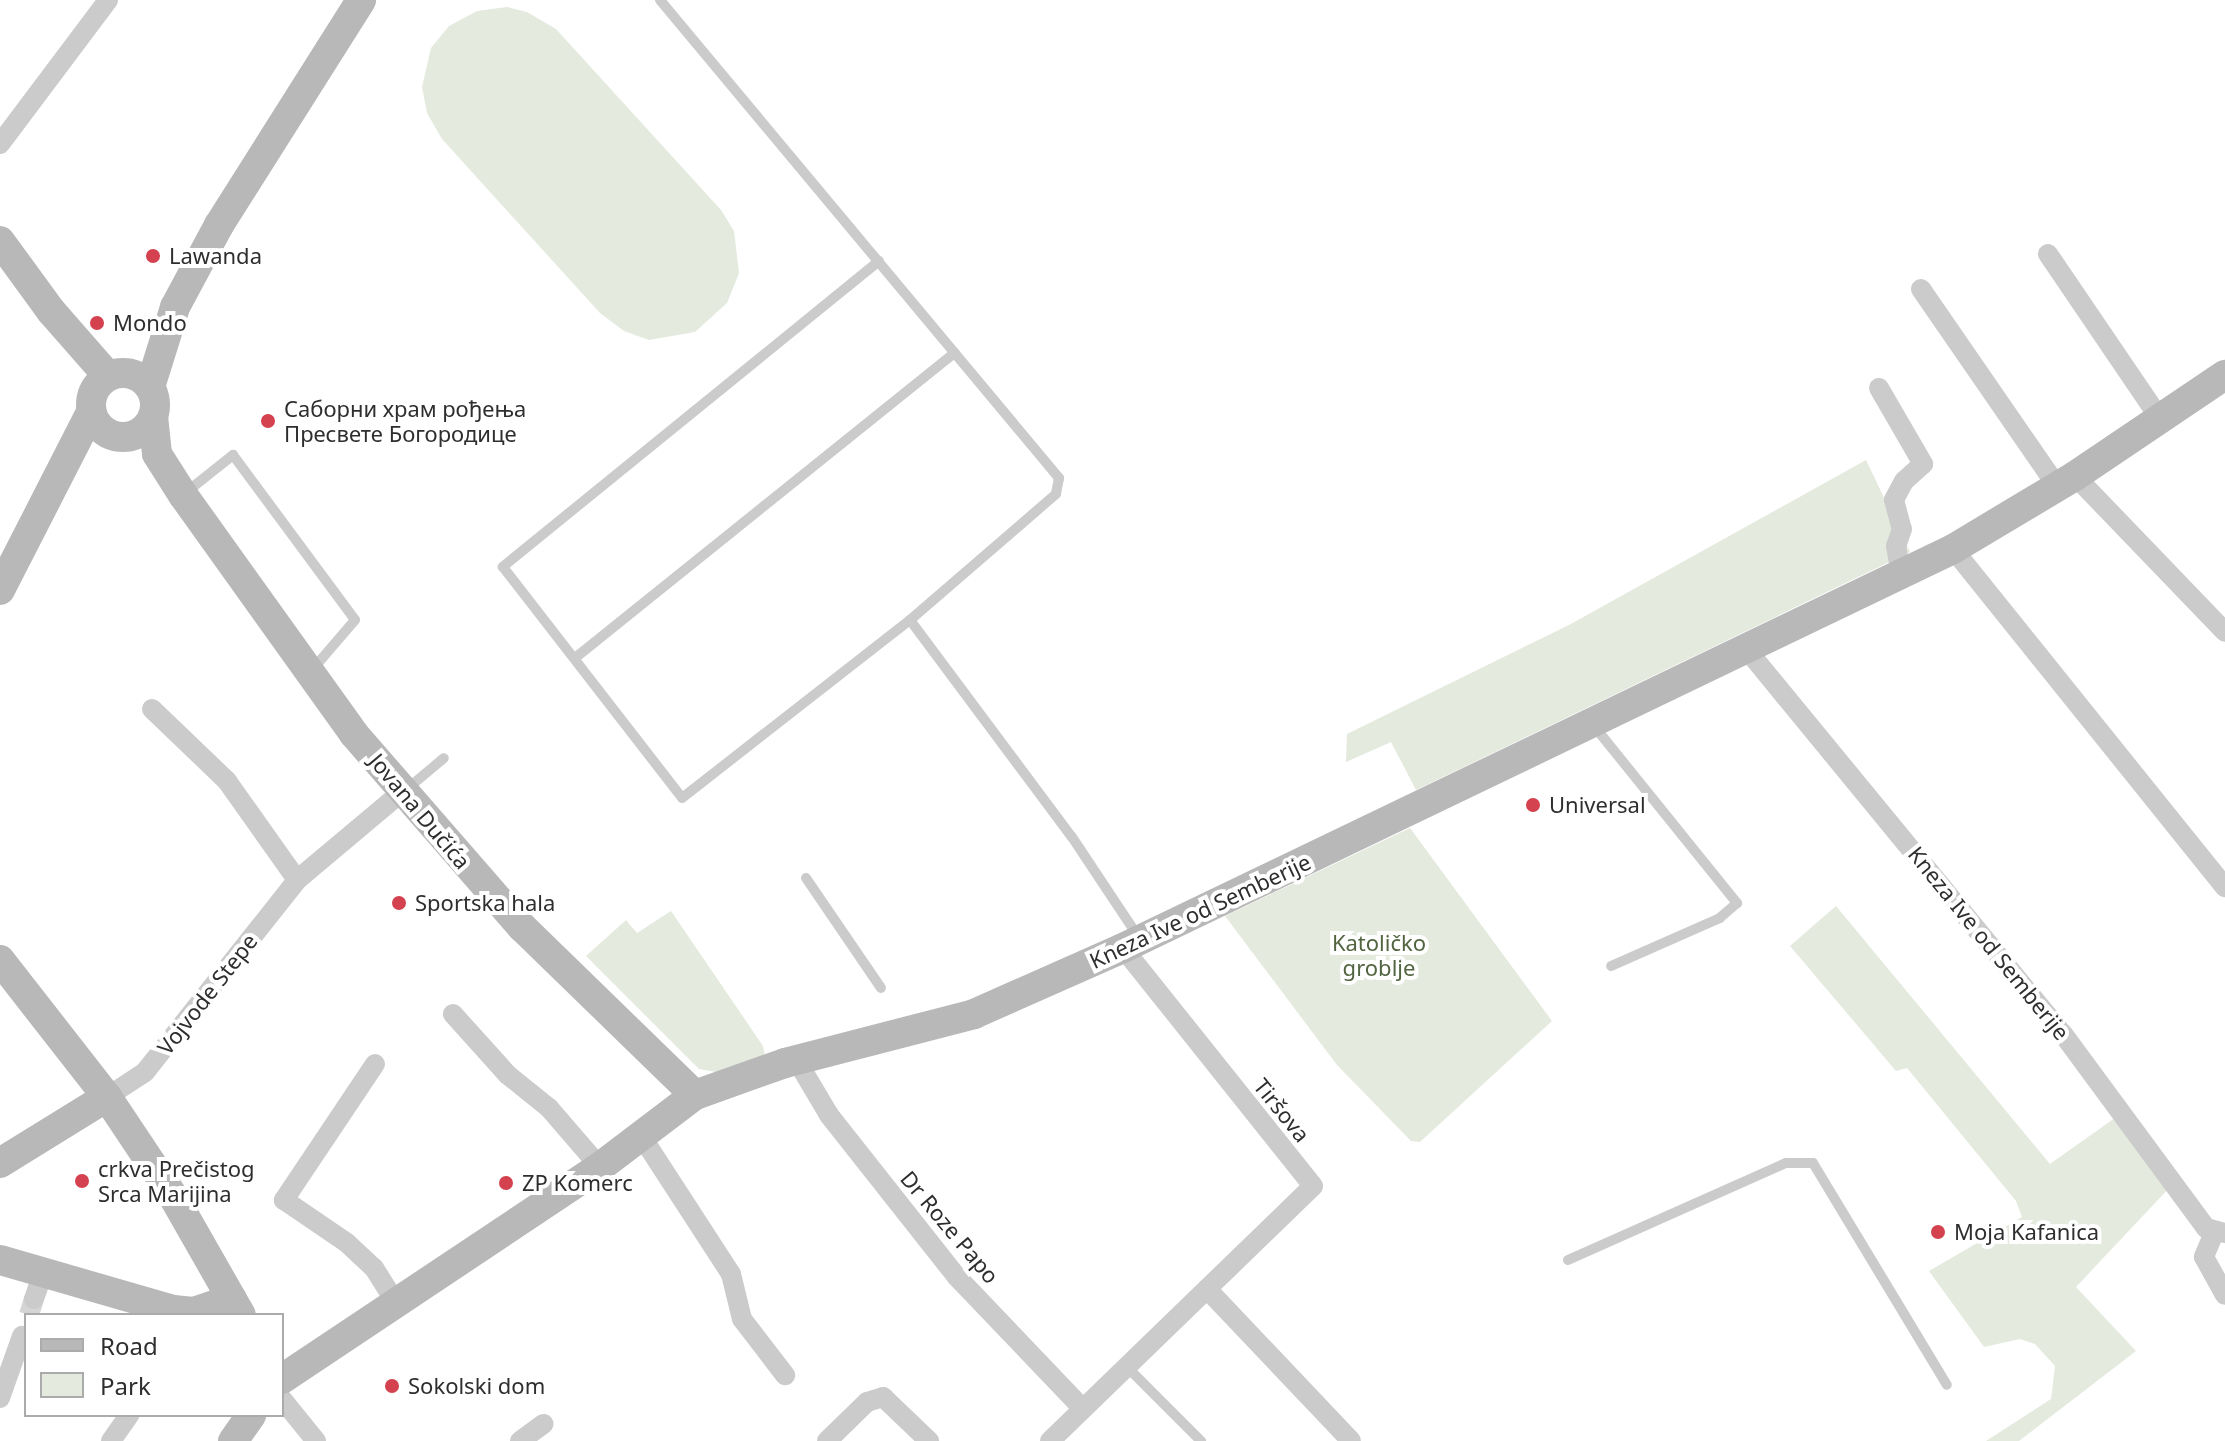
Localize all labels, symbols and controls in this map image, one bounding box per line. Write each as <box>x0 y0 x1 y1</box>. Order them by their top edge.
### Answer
place label: Lawanda <box>169 243 262 269</box>
marker: Lawanda <box>144 247 162 265</box>
place label: Mondo <box>113 310 187 336</box>
marker: Mondo <box>88 314 106 332</box>
place label: Саборни храм рођења Пресвете Богородице <box>284 395 526 446</box>
marker: Саборни храм рођења Пресвете Богородице <box>259 412 277 430</box>
street label: Jovana Dučića <box>364 748 476 874</box>
place label: Universal <box>1549 792 1646 818</box>
marker: Universal <box>1524 796 1542 814</box>
street label: Kneza Ive od Semberije <box>1903 841 2075 1045</box>
street label: Kneza Ive od Semberije <box>1085 848 1315 974</box>
place label: Sportska hala <box>415 890 555 916</box>
marker: Sportska hala <box>390 894 408 912</box>
street label: Vojvode Stepe <box>152 928 262 1060</box>
park label: Katoličko groblje <box>1332 929 1426 980</box>
street label: Tiršova <box>1248 1073 1316 1147</box>
place label: crkva Prečistog Srca Marijina <box>98 1155 255 1206</box>
street label: Dr Roze Papo <box>895 1165 1005 1289</box>
place label: ZP Komerc <box>522 1170 633 1196</box>
marker: crkva Prečistog Srca Marijina <box>73 1172 91 1190</box>
marker: ZP Komerc <box>497 1174 515 1192</box>
place label: Moja Kafanica <box>1954 1219 2099 1245</box>
marker: Moja Kafanica <box>1929 1223 1947 1241</box>
legend <box>24 1313 284 1417</box>
text: Road <box>100 1329 158 1362</box>
text: Park <box>100 1369 151 1402</box>
place label: Sokolski dom <box>408 1373 545 1399</box>
marker: Sokolski dom <box>383 1377 401 1395</box>

